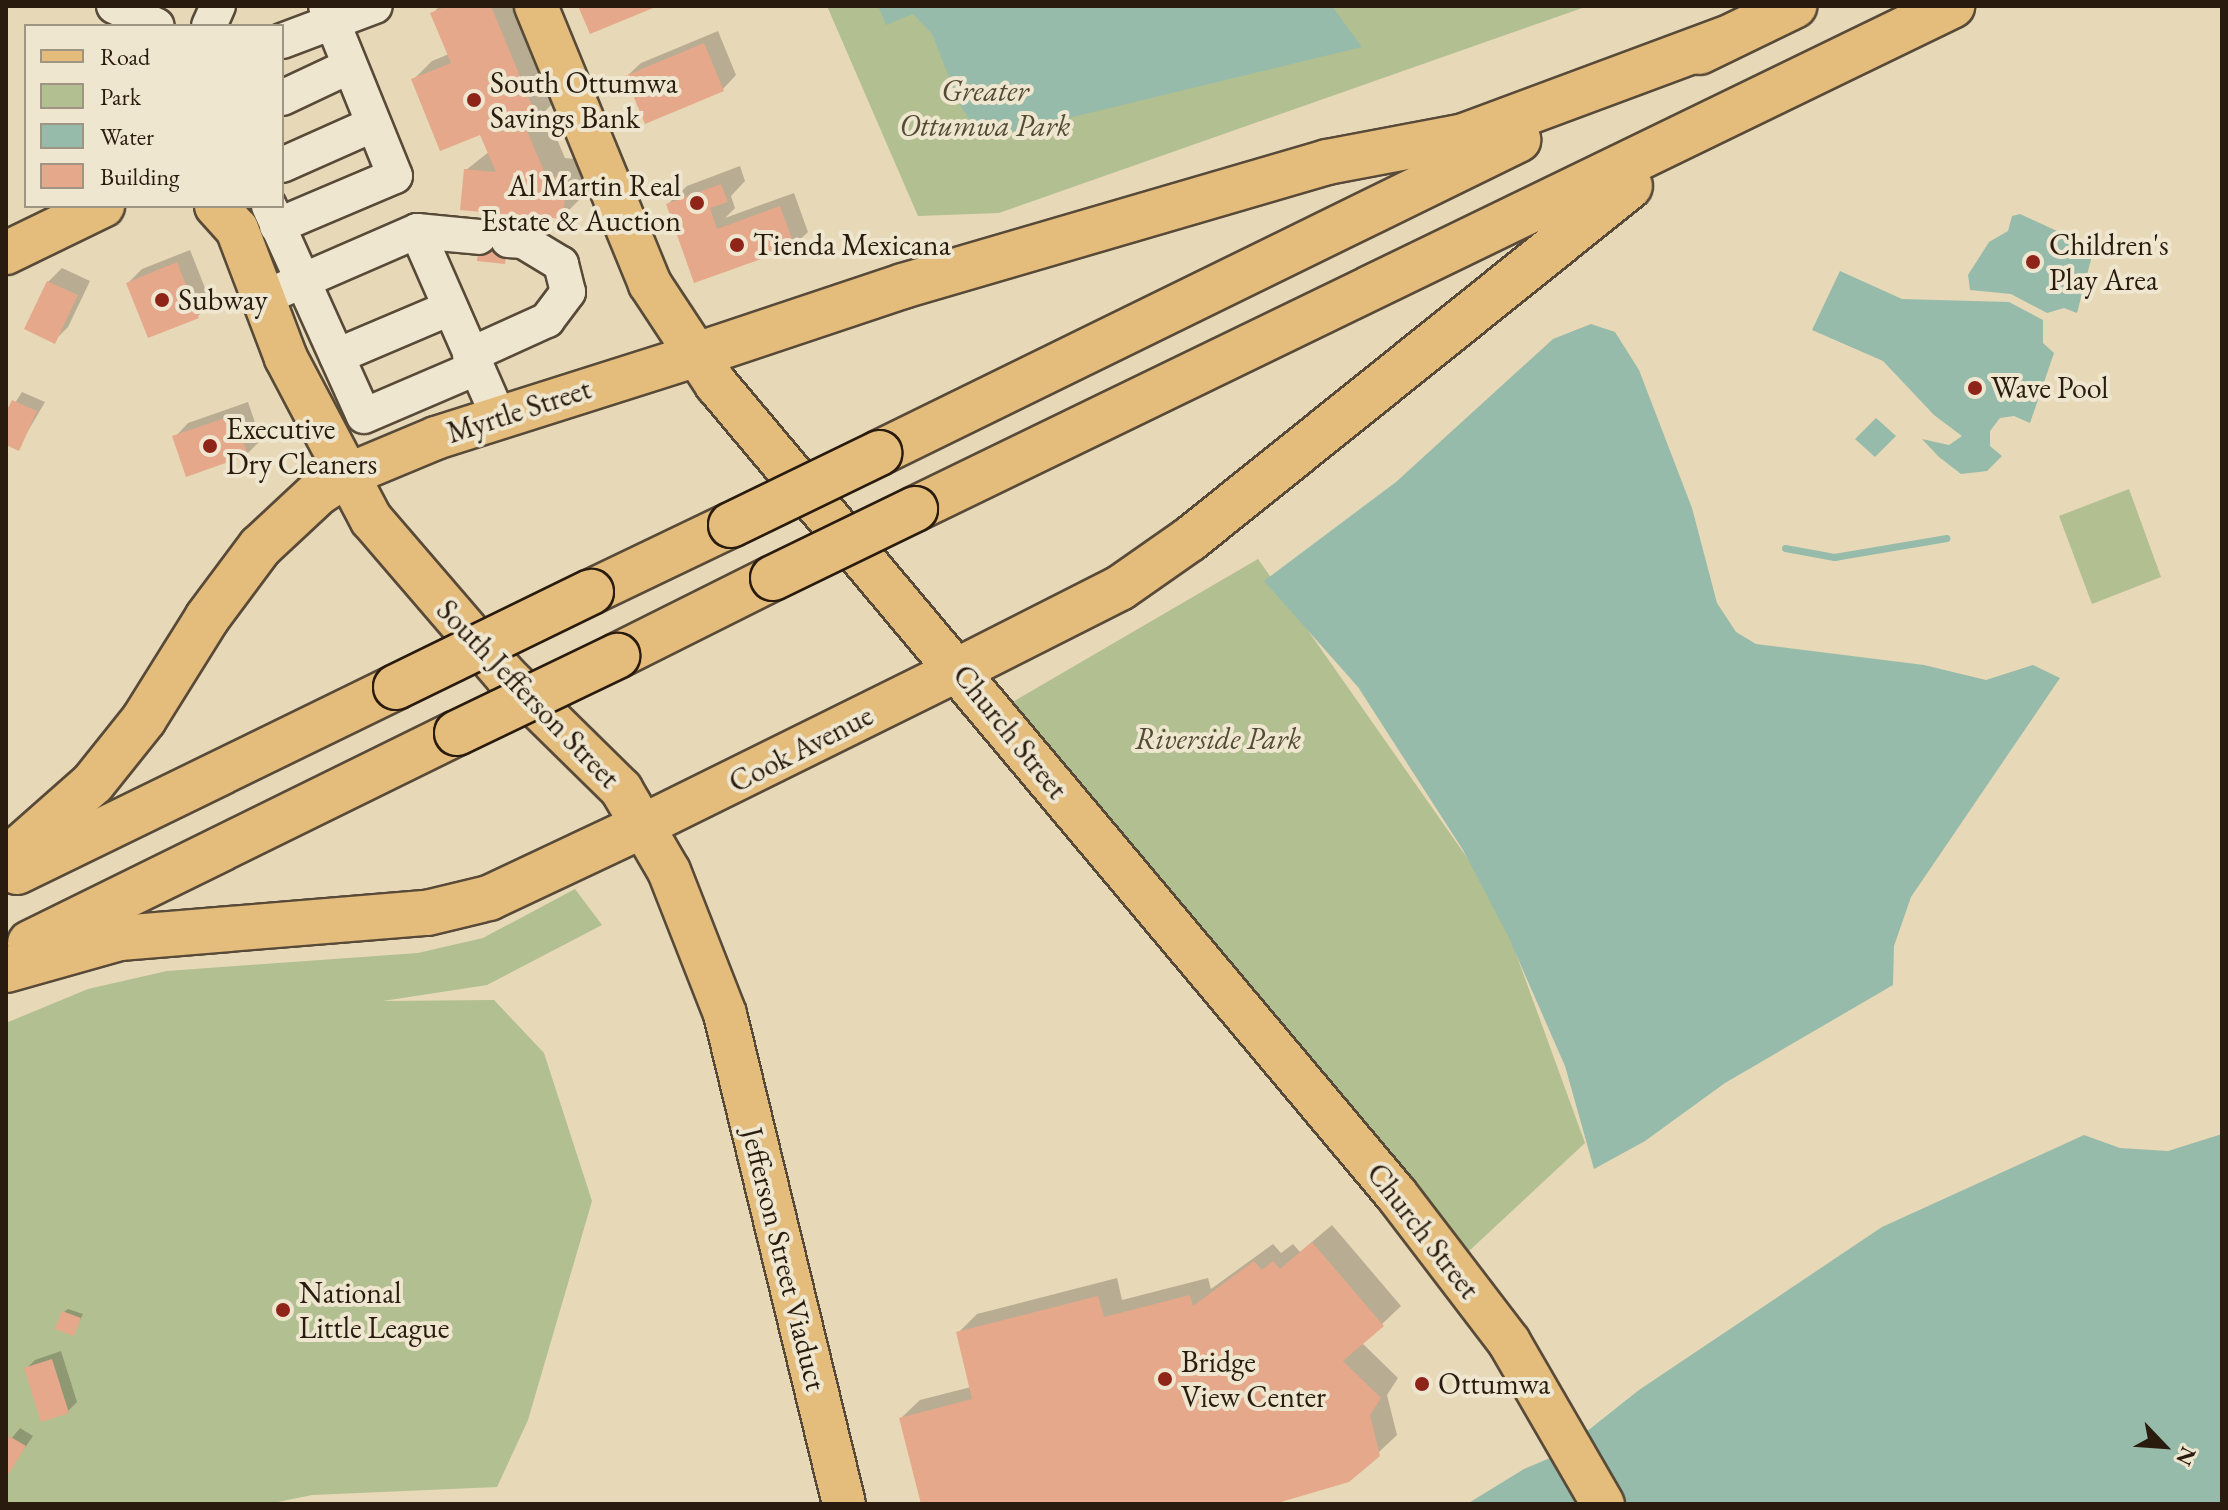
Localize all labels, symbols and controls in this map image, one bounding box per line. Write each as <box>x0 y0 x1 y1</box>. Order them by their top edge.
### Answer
legend <box>24 24 284 208</box>
text: Road <box>100 41 150 72</box>
place label: South Ottumwa Savings Bank <box>490 65 678 136</box>
park label: Greater Ottumwa Park <box>899 73 1071 144</box>
text: Park <box>100 81 141 112</box>
marker: South Ottumwa Savings Bank <box>465 91 483 109</box>
text: Water <box>100 121 154 152</box>
text: Building <box>100 161 180 192</box>
place label: Al Martin Real Estate & Auction <box>481 168 681 238</box>
marker: Al Martin Real Estate & Auction <box>688 194 706 212</box>
place label: Tienda Mexicana <box>753 227 951 263</box>
place label: Children's Play Area <box>2049 227 2169 298</box>
marker: Tienda Mexicana <box>728 236 746 254</box>
marker: Children's Play Area <box>2024 253 2042 271</box>
place label: Subway <box>178 282 268 318</box>
marker: Subway <box>153 291 171 309</box>
place label: Wave Pool <box>1991 370 2108 406</box>
street label: Myrtle Street <box>442 371 596 451</box>
marker: Wave Pool <box>1966 379 1984 397</box>
place label: Executive Dry Cleaners <box>226 411 377 482</box>
marker: Executive Dry Cleaners <box>201 437 219 455</box>
street label: South Jefferson Street <box>429 592 627 796</box>
street label: Church Street <box>945 658 1075 806</box>
street label: Cook Avenue <box>723 697 879 801</box>
park label: Riverside Park <box>1135 721 1301 757</box>
street label: Jefferson Street Viaduct <box>734 1124 834 1394</box>
street label: Church Street <box>1359 1156 1487 1306</box>
place label: National Little League <box>299 1275 449 1346</box>
marker: National Little League <box>274 1301 292 1319</box>
place label: Bridge View Center <box>1181 1344 1326 1414</box>
place label: Ottumwa <box>1438 1366 1550 1402</box>
marker: Bridge View Center <box>1156 1370 1174 1388</box>
marker: Ottumwa <box>1413 1375 1431 1393</box>
north arrow <box>2124 1406 2204 1486</box>
text: N <box>2169 1442 2203 1471</box>

